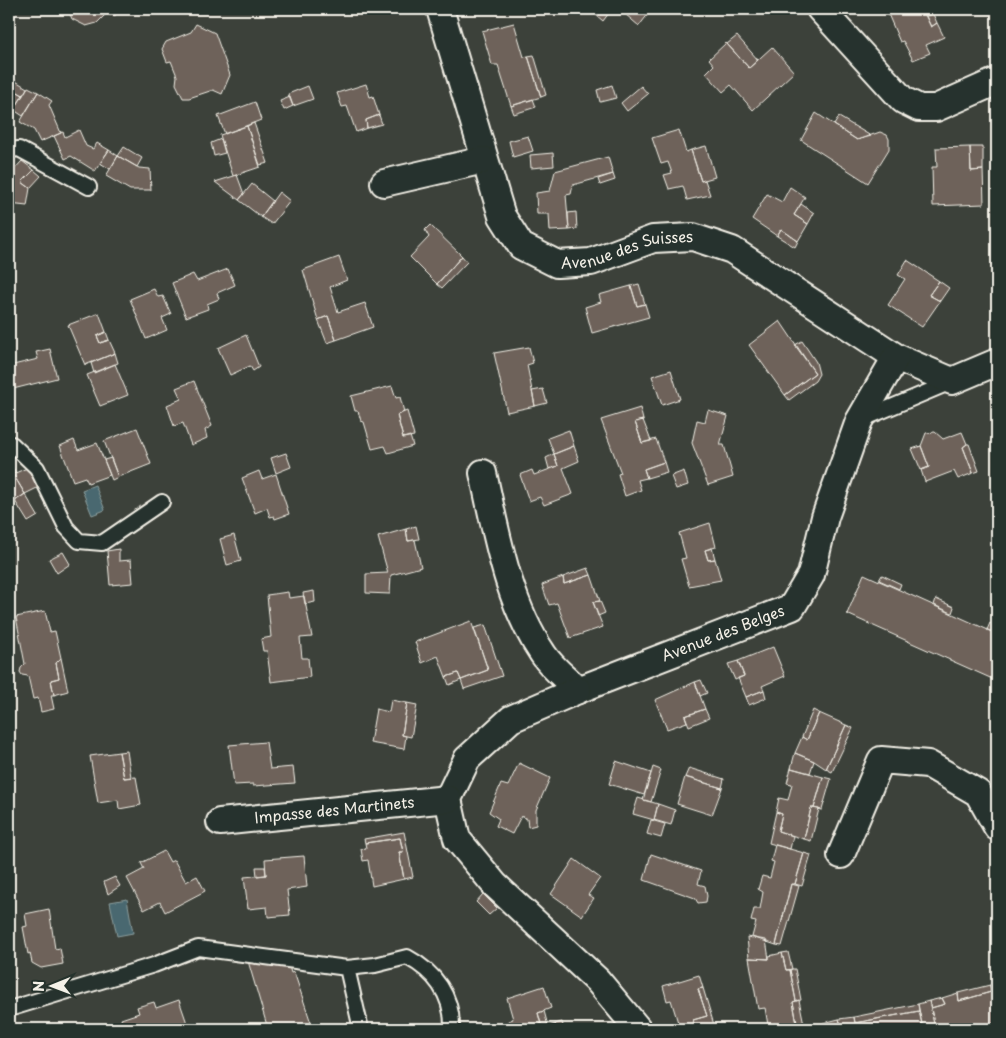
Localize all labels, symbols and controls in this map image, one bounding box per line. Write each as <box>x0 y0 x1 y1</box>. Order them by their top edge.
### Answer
street label: Avenue des Suisses <box>560 224 694 274</box>
street label: Avenue des Belges <box>658 598 788 667</box>
street label: Impasse des Martinets <box>253 789 415 828</box>
north arrow <box>28 960 78 1010</box>
text: N <box>28 981 49 992</box>

